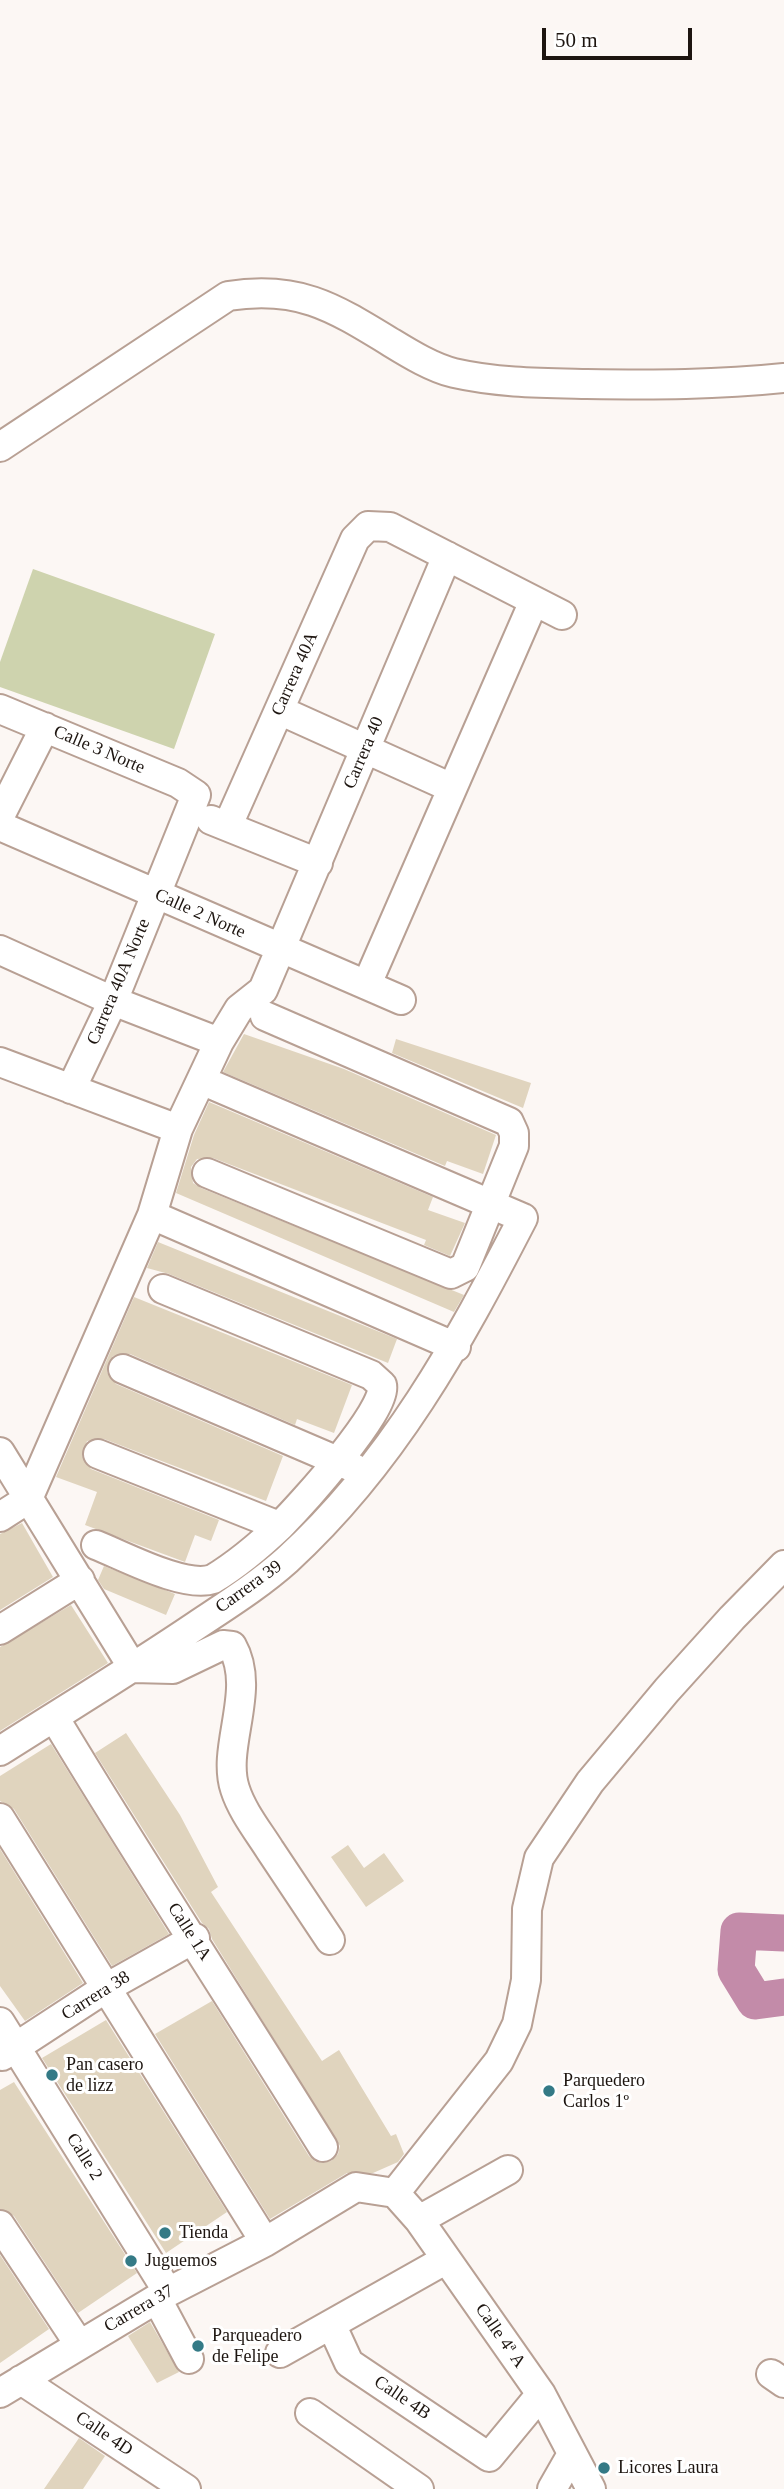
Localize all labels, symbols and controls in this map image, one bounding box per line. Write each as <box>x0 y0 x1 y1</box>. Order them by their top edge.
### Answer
scale bar <box>546 14 696 58</box>
text: 50 m <box>555 28 598 52</box>
street label: Carrera 40A <box>267 629 323 719</box>
street label: Carrera 40 <box>339 714 389 792</box>
street label: Calle 3 Norte <box>50 721 148 779</box>
street label: Calle 2 Norte <box>151 884 249 944</box>
street label: Carrera 40A Norte <box>83 916 155 1048</box>
street label: Carrera 39 <box>212 1556 286 1618</box>
street label: Calle 1A <box>162 1899 216 1965</box>
street label: Carrera 38 <box>58 1967 134 2025</box>
place label: Pan casero de lizz <box>66 2054 143 2096</box>
marker: Pan casero de lizz <box>44 2067 60 2083</box>
place label: Parquedero Carlos 1º <box>563 2070 645 2112</box>
marker: Parquedero Carlos 1º <box>541 2083 557 2099</box>
street label: Calle 2 <box>61 2129 107 2185</box>
place label: Tienda <box>179 2222 228 2244</box>
marker: Tienda <box>157 2225 173 2241</box>
place label: Juguemos <box>145 2250 217 2272</box>
marker: Juguemos <box>123 2253 139 2269</box>
street label: Carrera 37 <box>100 2281 178 2337</box>
street label: Calle 4ª A <box>470 2300 530 2372</box>
place label: Parqueadero de Felipe <box>212 2325 302 2368</box>
marker: Parqueadero de Felipe <box>190 2338 206 2354</box>
street label: Calle 4B <box>370 2371 434 2425</box>
street label: Calle 4D <box>71 2407 137 2461</box>
place label: Licores Laura <box>618 2457 718 2479</box>
marker: Licores Laura <box>596 2460 612 2476</box>

